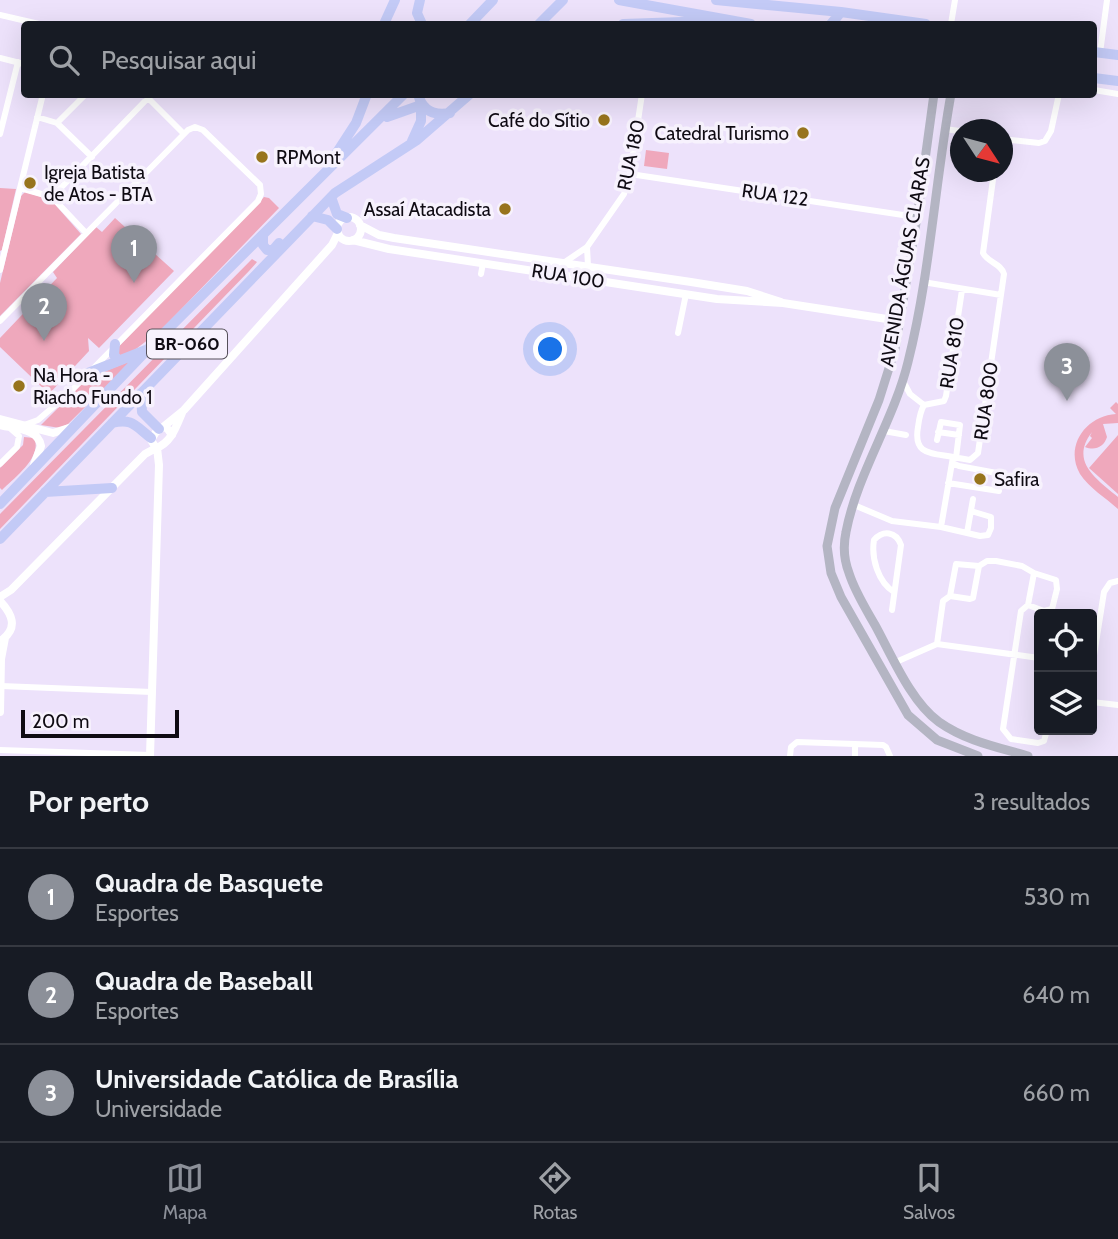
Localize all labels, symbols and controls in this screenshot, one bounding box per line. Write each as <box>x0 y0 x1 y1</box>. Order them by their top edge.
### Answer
search box <box>21 21 1097 98</box>
icon: search <box>45 41 83 79</box>
text: Pesquisar aqui <box>101 44 257 76</box>
place label: Café do Sítio <box>488 109 590 132</box>
marker: Café do Sítio <box>596 112 612 128</box>
street label: RUA 180 <box>612 117 650 193</box>
north arrow <box>950 119 1013 182</box>
place label: Catedral Turismo <box>655 122 789 145</box>
marker: Catedral Turismo <box>795 125 811 141</box>
place label: RPMont <box>276 146 341 169</box>
marker: RPMont <box>254 149 270 165</box>
street label: AVENIDA ÁGUAS CLARAS <box>874 155 935 369</box>
place label: Igreja Batista de Atos - BTA <box>44 161 153 206</box>
marker: Igreja Batista de Atos - BTA <box>22 175 38 191</box>
street label: RUA 122 <box>740 179 810 211</box>
place label: Assaí Atacadista <box>364 198 491 221</box>
marker: Assaí Atacadista <box>497 201 513 217</box>
pin: 1 <box>111 225 157 283</box>
street label: RUA 100 <box>530 259 606 293</box>
pin: 2 <box>21 283 67 341</box>
street label: RUA 810 <box>935 316 969 390</box>
road number: BR-060 <box>147 330 227 358</box>
your location <box>533 332 567 366</box>
pin: 3 <box>1044 343 1090 401</box>
street label: RUA 800 <box>969 360 1003 442</box>
place label: Na Hora - Riacho Fundo 1 <box>33 364 152 409</box>
marker: Na Hora - Riacho Fundo 1 <box>11 378 27 394</box>
place label: Safira <box>994 468 1039 491</box>
marker: Safira <box>972 471 988 487</box>
map controls <box>1034 609 1097 735</box>
button: locate <box>1034 609 1097 672</box>
button: layers <box>1034 672 1097 735</box>
scale bar <box>21 707 178 739</box>
text: 200 m <box>32 710 89 733</box>
text: Por perto <box>28 783 149 820</box>
text: 3 resultados <box>973 788 1090 816</box>
text: Quadra de Basquete <box>95 867 323 899</box>
text: 1 <box>47 883 55 911</box>
text: 530 m <box>1024 883 1090 911</box>
text: Esportes <box>95 899 179 927</box>
text: Quadra de Baseball <box>95 965 313 997</box>
text: 2 <box>45 981 57 1009</box>
text: 640 m <box>1022 981 1090 1009</box>
text: Esportes <box>95 997 179 1025</box>
text: Universidade Católica de Brasília <box>95 1063 458 1095</box>
text: 3 <box>45 1079 57 1107</box>
text: 660 m <box>1022 1079 1090 1107</box>
text: Universidade <box>95 1095 222 1123</box>
tab: Mapa <box>163 1159 207 1224</box>
tab: Rotas <box>533 1159 577 1224</box>
tab: Salvos <box>903 1159 955 1224</box>

